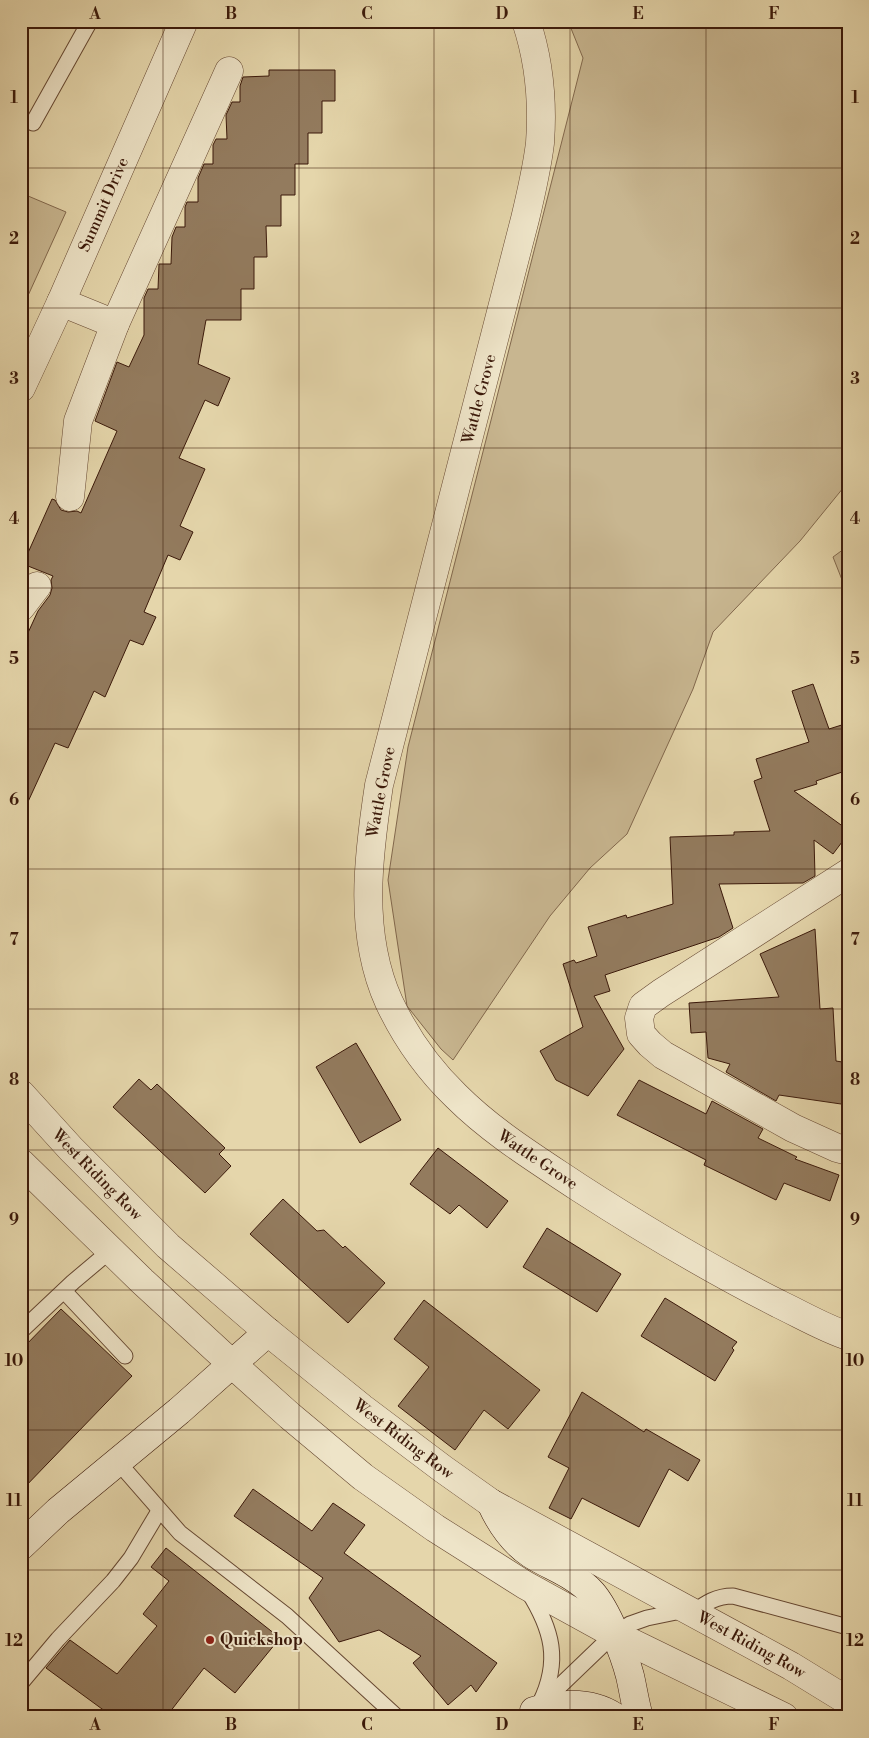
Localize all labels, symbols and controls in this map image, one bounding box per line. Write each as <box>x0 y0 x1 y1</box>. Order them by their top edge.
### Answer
text: A <box>88 4 101 24</box>
text: B <box>225 4 237 24</box>
text: C <box>361 4 373 24</box>
text: D <box>496 4 509 24</box>
text: E <box>632 4 644 24</box>
text: F <box>768 4 780 24</box>
text: 1 <box>10 88 18 108</box>
text: 1 <box>851 88 859 108</box>
street label: Summit Drive <box>74 154 133 255</box>
text: 2 <box>9 229 19 249</box>
text: 2 <box>850 229 860 249</box>
street label: Wattle Grove <box>457 352 501 447</box>
text: 3 <box>9 369 19 389</box>
text: 3 <box>850 369 860 389</box>
text: 4 <box>9 509 20 529</box>
text: 4 <box>850 509 861 529</box>
text: 5 <box>9 649 19 669</box>
text: 5 <box>850 649 860 669</box>
street label: Wattle Grove <box>362 745 400 840</box>
text: 6 <box>9 790 19 810</box>
text: 6 <box>850 790 860 810</box>
text: 7 <box>9 930 19 950</box>
text: 7 <box>850 930 860 950</box>
text: 8 <box>9 1070 19 1090</box>
text: 8 <box>850 1070 860 1090</box>
street label: West Riding Row <box>47 1124 147 1225</box>
street label: Wattle Grove <box>493 1125 582 1194</box>
text: 9 <box>9 1210 19 1230</box>
text: 9 <box>850 1210 860 1230</box>
text: 10 <box>5 1351 23 1371</box>
text: 10 <box>846 1351 864 1371</box>
street label: West Riding Row <box>348 1394 458 1484</box>
text: 11 <box>6 1491 22 1511</box>
text: 11 <box>847 1491 863 1511</box>
street label: West Riding Row <box>693 1607 810 1683</box>
place label: Quickshop <box>220 1630 303 1650</box>
text: 12 <box>5 1631 23 1651</box>
text: 12 <box>846 1631 864 1651</box>
marker: Quickshop <box>204 1634 216 1646</box>
text: A <box>88 1715 101 1735</box>
text: B <box>225 1715 237 1735</box>
text: C <box>361 1715 373 1735</box>
text: D <box>496 1715 509 1735</box>
text: E <box>632 1715 644 1735</box>
text: F <box>768 1715 780 1735</box>

